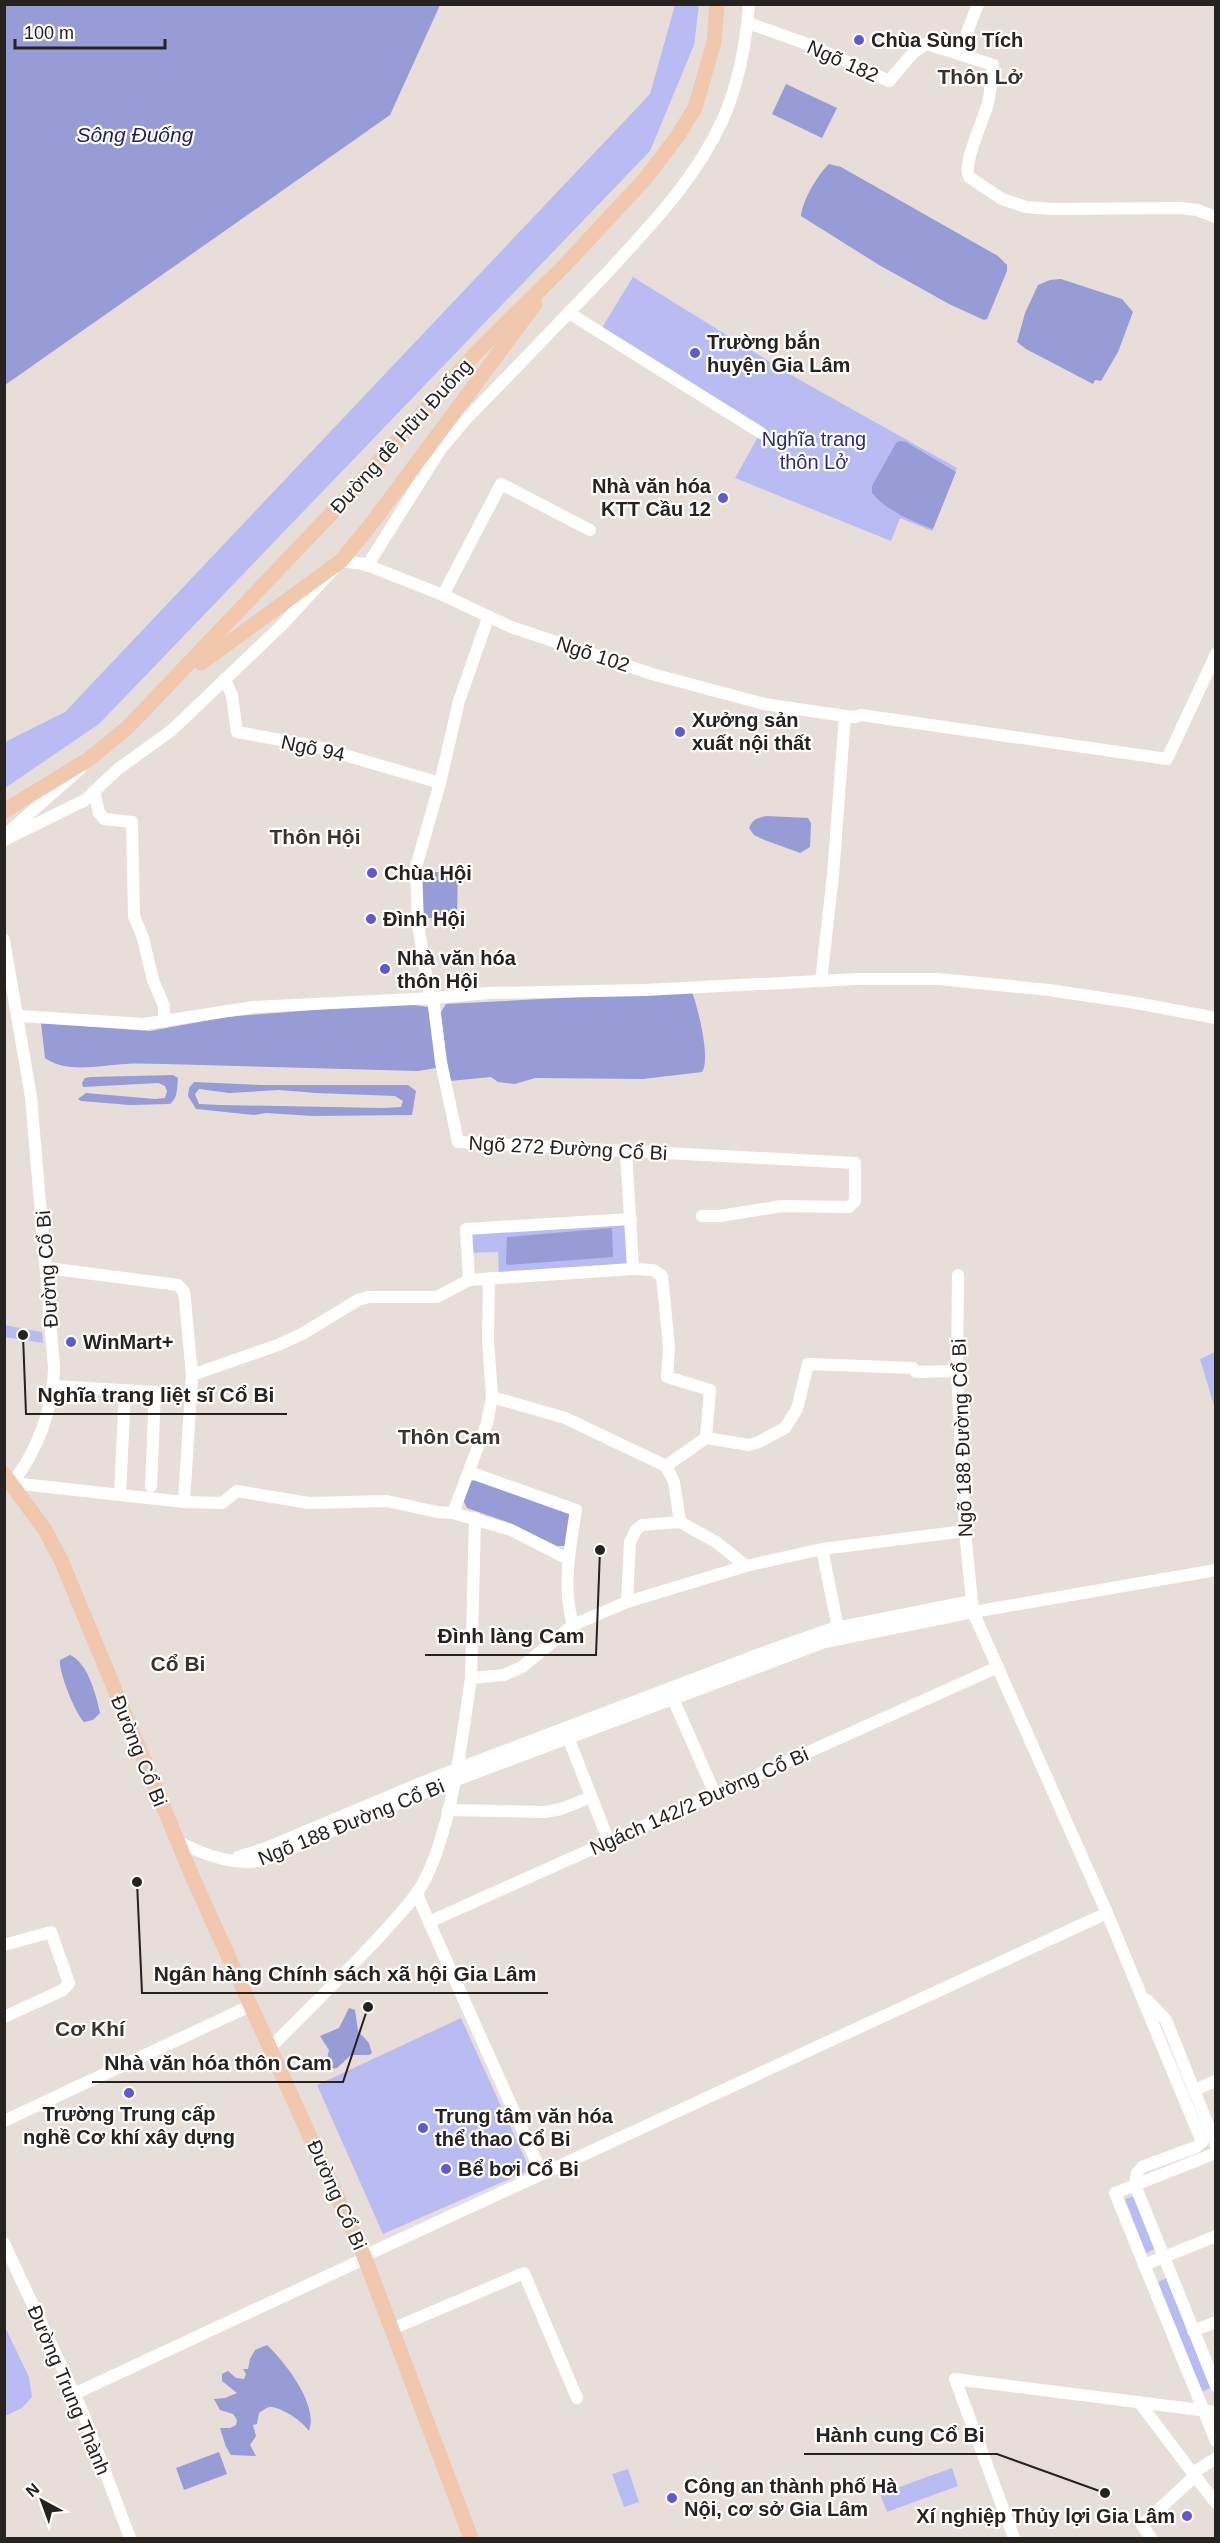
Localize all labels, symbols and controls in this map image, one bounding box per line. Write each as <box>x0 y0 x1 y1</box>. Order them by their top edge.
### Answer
scale bar <box>15 12 165 50</box>
text: 100 m <box>24 23 74 43</box>
place label: Chùa Sùng Tích <box>871 29 1023 51</box>
marker: Chùa Sùng Tích <box>852 33 866 47</box>
street label: Ngõ 182 <box>804 36 882 86</box>
district label: Thôn Lở <box>938 65 1023 88</box>
water label: Sông Đuống <box>77 123 194 146</box>
place label: Trường bắn huyện Gia Lâm <box>707 330 850 376</box>
marker: Trường bắn huyện Gia Lâm <box>688 346 702 360</box>
street label: Đường đê Hữu Đuống <box>326 354 476 518</box>
park label: Nghĩa trang thôn Lở <box>762 428 866 473</box>
place label: Nhà văn hóa KTT Cầu 12 <box>592 475 712 520</box>
marker: Nhà văn hóa KTT Cầu 12 <box>716 491 730 505</box>
street label: Ngõ 102 <box>554 632 632 676</box>
place label: Xưởng sản xuất nội thất <box>692 709 811 754</box>
marker: Xưởng sản xuất nội thất <box>673 725 687 739</box>
street label: Ngõ 94 <box>279 731 347 765</box>
district label: Thôn Hội <box>270 825 360 848</box>
place label: Chùa Hội <box>384 862 472 884</box>
marker: Chùa Hội <box>365 866 379 880</box>
place label: Đình Hội <box>383 908 465 930</box>
marker: Đình Hội <box>364 912 378 926</box>
place label: Nhà văn hóa thôn Hội <box>397 947 517 992</box>
marker: Nhà văn hóa thôn Hội <box>378 962 392 976</box>
street label: Ngõ 272 Đường Cổ Bi <box>468 1132 668 1164</box>
street label: Đường Cổ Bi <box>32 1210 62 1328</box>
place label: WinMart+ <box>83 1331 173 1353</box>
marker: WinMart+ <box>64 1335 78 1349</box>
street label: Ngõ 188 Đường Cổ Bi <box>948 1338 976 1538</box>
callout: Nghĩa trang liệt sĩ Cổ Bi <box>26 1375 287 1414</box>
text: Nghĩa trang liệt sĩ Cổ Bi <box>38 1383 274 1406</box>
district label: Thôn Cam <box>398 1425 500 1448</box>
callout: Đình làng Cam <box>425 1616 596 1655</box>
text: Đình làng Cam <box>437 1624 585 1647</box>
district label: Cổ Bi <box>151 1652 205 1675</box>
street label: Đường Cổ Bi <box>107 1692 171 1810</box>
street label: Ngách 142/2 Đường Cổ Bi <box>586 1743 812 1859</box>
street label: Ngõ 188 Đường Cổ Bi <box>255 1775 447 1869</box>
callout: Ngân hàng Chính sách xã hội Gia Lâm <box>142 1954 548 1993</box>
text: Ngân hàng Chính sách xã hội Gia Lâm <box>154 1962 536 1985</box>
district label: Cơ Khí <box>55 2017 126 2040</box>
callout: Nhà văn hóa thôn Cam <box>92 2043 343 2082</box>
text: Nhà văn hóa thôn Cam <box>104 2051 332 2074</box>
marker: Trường Trung cấp nghề Cơ khí xây dựng <box>122 2086 136 2100</box>
place label: Trường Trung cấp nghề Cơ khí xây dựng <box>23 2103 235 2148</box>
place label: Trung tâm văn hóa thể thao Cổ Bi <box>435 2105 614 2150</box>
marker: Trung tâm văn hóa thể thao Cổ Bi <box>416 2121 430 2135</box>
street label: Đường Cổ Bi <box>303 2137 371 2253</box>
place label: Bể bơi Cổ Bi <box>458 2158 579 2180</box>
marker: Bể bơi Cổ Bi <box>439 2162 453 2176</box>
street label: Đường Trung Thành <box>23 2302 115 2478</box>
callout: Hành cung Cổ Bi <box>804 2415 997 2454</box>
text: Hành cung Cổ Bi <box>815 2423 985 2446</box>
north arrow <box>12 2471 72 2531</box>
place label: Công an thành phố Hà Nội, cơ sở Gia Lâm <box>684 2475 898 2520</box>
text: N <box>23 2480 42 2500</box>
marker: Công an thành phố Hà Nội, cơ sở Gia Lâm <box>665 2491 679 2505</box>
place label: Xí nghiệp Thủy lợi Gia Lâm <box>916 2505 1175 2527</box>
marker: Xí nghiệp Thủy lợi Gia Lâm <box>1180 2509 1194 2523</box>

